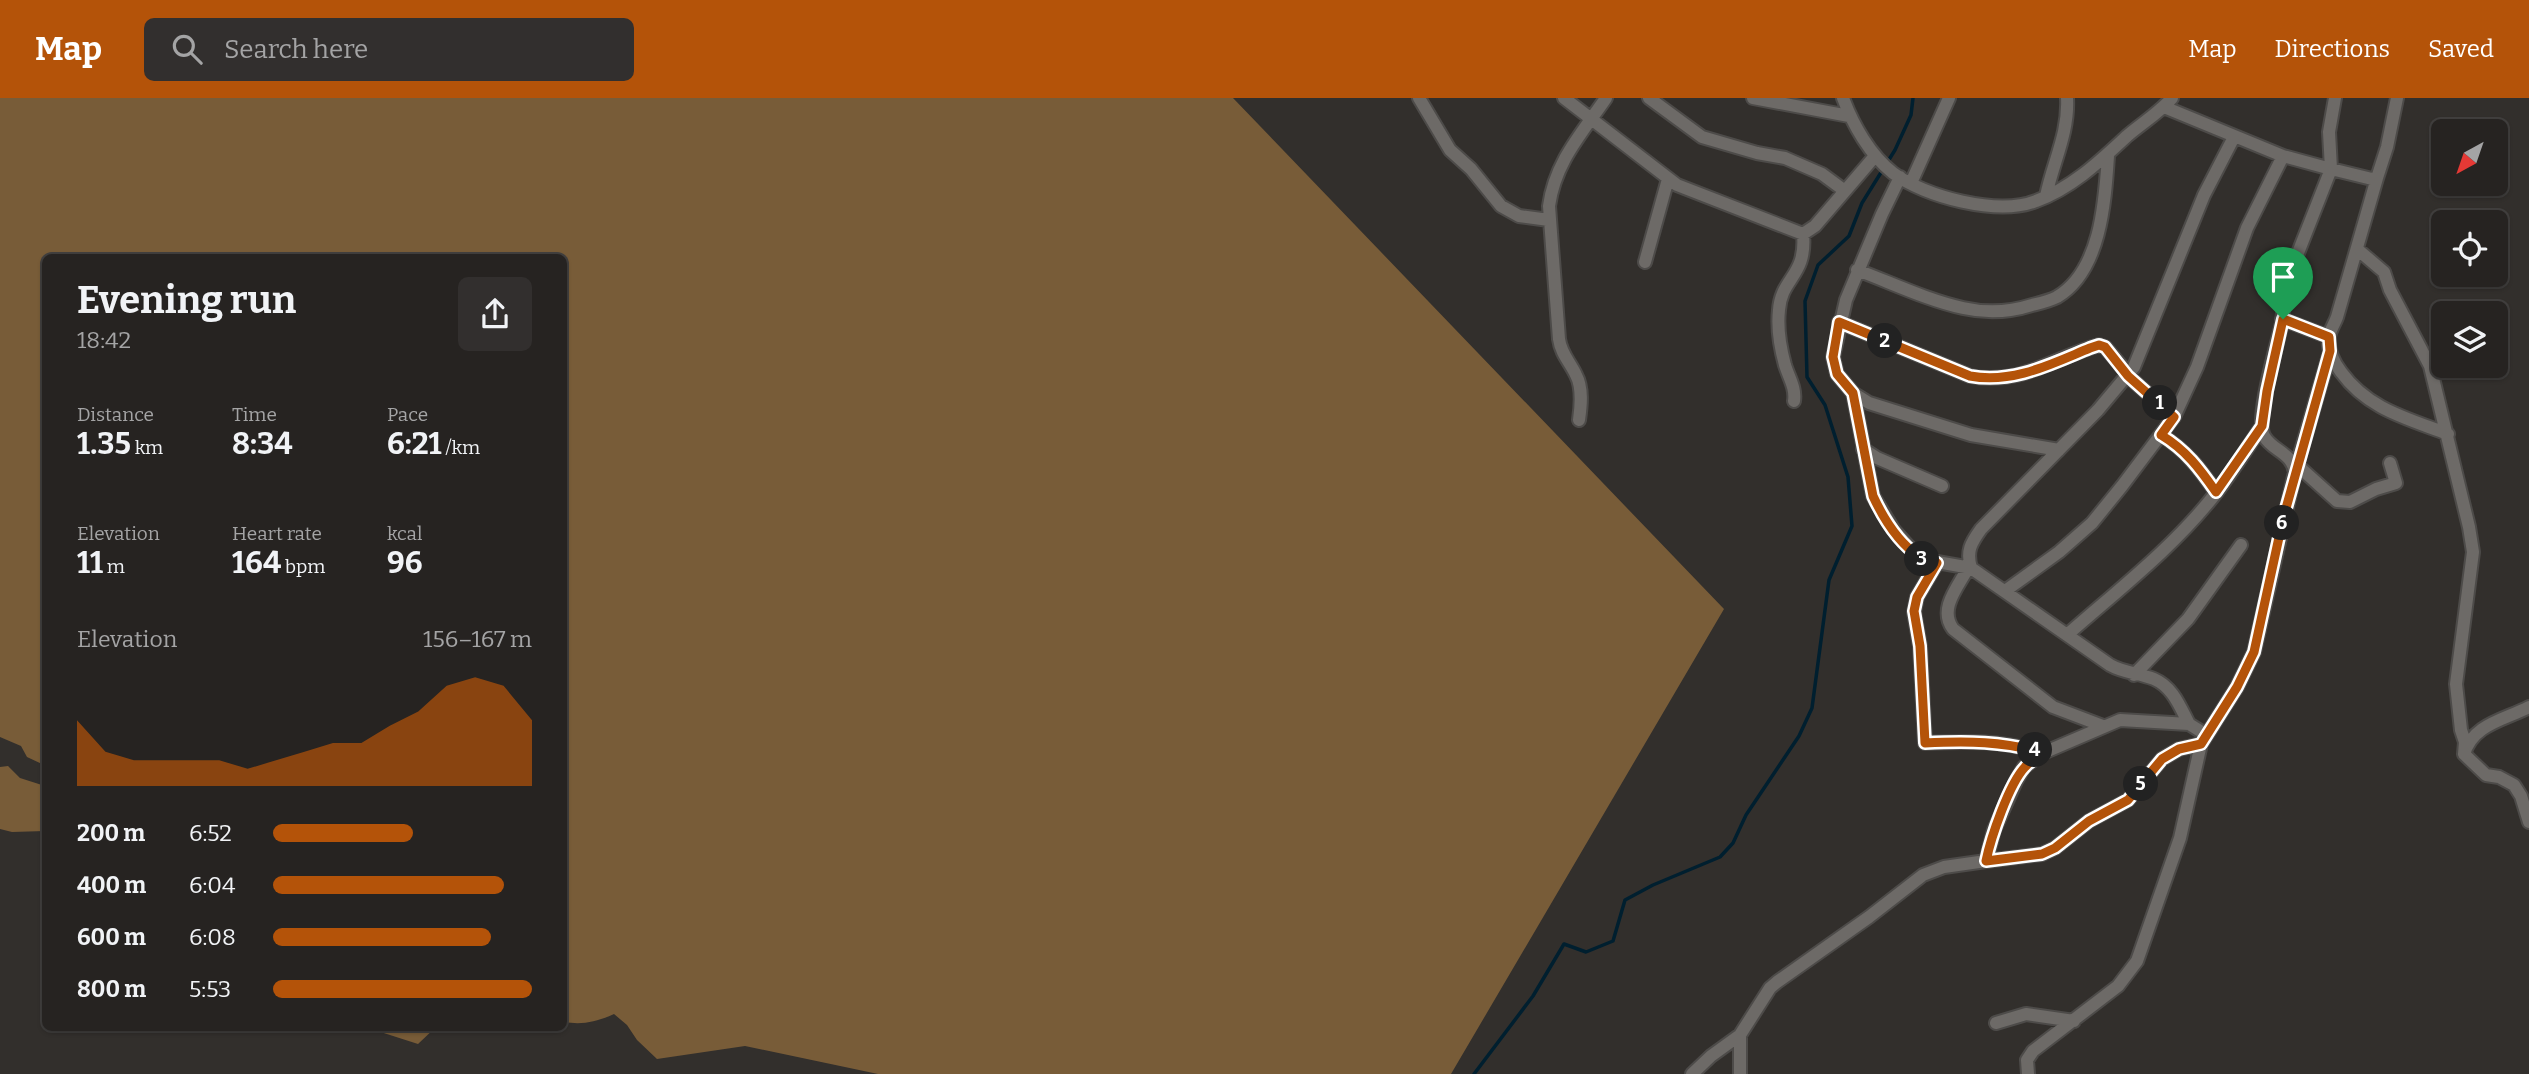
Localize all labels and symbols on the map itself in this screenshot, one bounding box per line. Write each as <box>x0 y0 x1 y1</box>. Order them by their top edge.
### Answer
north arrow <box>2431 119 2508 196</box>
pin <box>2253 247 2313 319</box>
pin: 2 <box>1868 324 1902 358</box>
pin: 1 <box>2142 386 2178 420</box>
pin: 6 <box>2264 506 2300 540</box>
pin: 3 <box>1904 542 1940 576</box>
pin: 4 <box>2018 732 2052 768</box>
pin: 5 <box>2124 766 2158 802</box>

